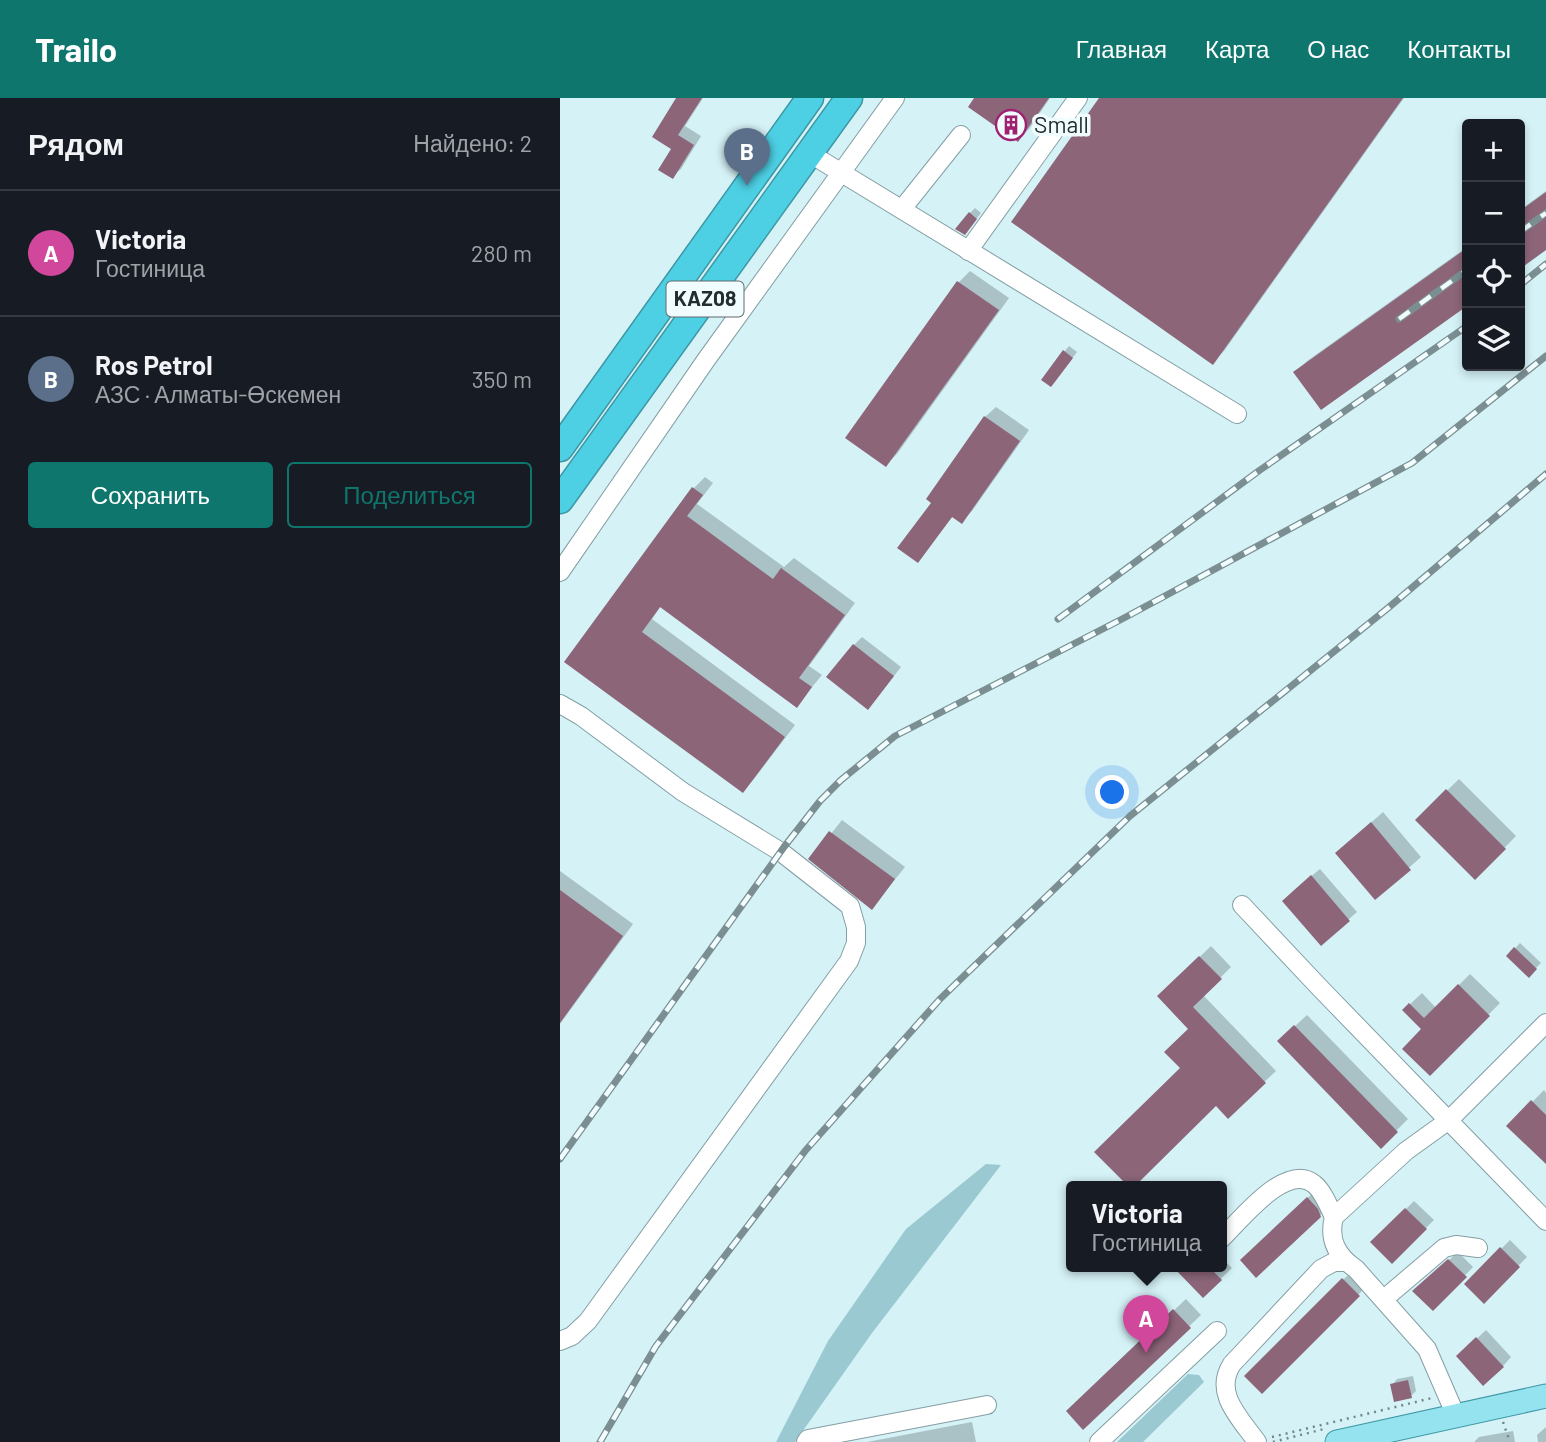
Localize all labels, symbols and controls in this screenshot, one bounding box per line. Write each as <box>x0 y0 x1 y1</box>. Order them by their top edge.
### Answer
text: Trailo <box>35 29 117 69</box>
text: Главная <box>1076 34 1167 63</box>
text: Карта <box>1205 34 1269 63</box>
text: О нас <box>1307 34 1369 63</box>
text: Контакты <box>1407 34 1511 63</box>
building icon: Small <box>994 108 1028 142</box>
place label: Small <box>1034 110 1089 138</box>
map controls <box>1462 119 1525 371</box>
button: + <box>1462 119 1525 182</box>
text: Рядом <box>28 125 124 161</box>
pin: B <box>724 128 770 186</box>
text: Найдено: 2 <box>413 129 532 157</box>
button: − <box>1462 182 1525 245</box>
text: Victoria <box>95 223 186 254</box>
text: A <box>43 239 59 267</box>
text: 280 m <box>471 239 532 267</box>
button: locate <box>1462 245 1525 308</box>
text: Гостиница <box>95 254 205 282</box>
road number: KAZ08 <box>666 282 744 316</box>
button: layers <box>1462 308 1525 371</box>
text: Ros Petrol <box>95 349 213 380</box>
text: B <box>44 365 58 393</box>
text: 350 m <box>472 365 532 393</box>
text: АЗС · Алматы-Өскемен <box>95 380 341 408</box>
button: Сохранить <box>28 462 273 528</box>
button: Поделиться <box>287 462 532 528</box>
your location <box>1095 775 1129 809</box>
popup <box>1066 1181 1227 1272</box>
text: Victoria <box>1091 1197 1183 1228</box>
text: Гостиница <box>1091 1228 1202 1256</box>
pin: A <box>1123 1295 1169 1353</box>

